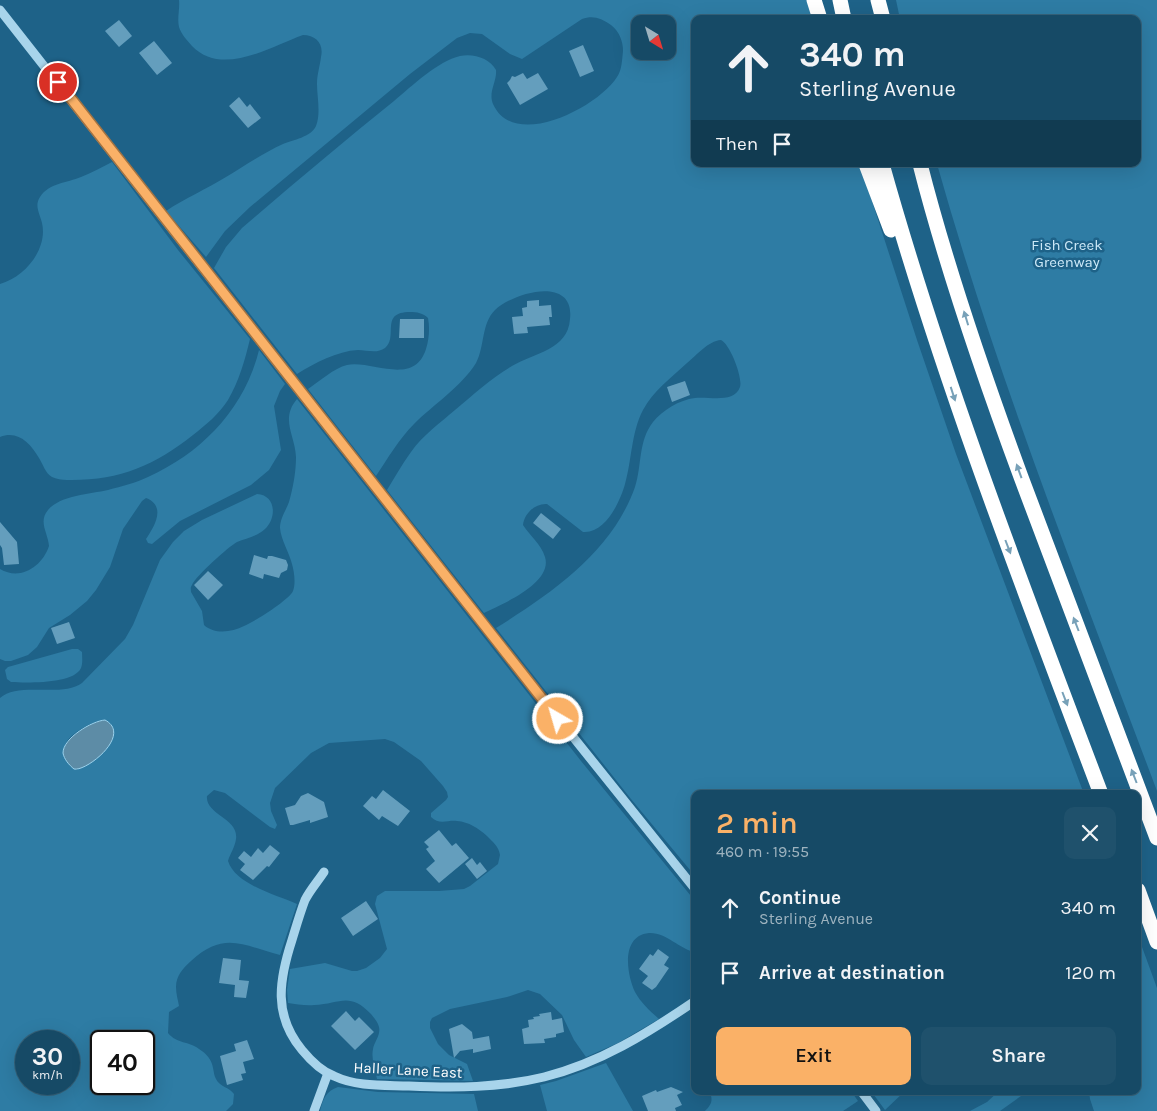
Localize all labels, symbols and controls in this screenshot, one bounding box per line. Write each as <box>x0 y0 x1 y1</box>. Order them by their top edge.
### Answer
north arrow <box>631 15 676 60</box>
map controls <box>631 15 676 60</box>
text: 340 m <box>799 34 906 75</box>
icon: ahead <box>716 35 781 100</box>
pin <box>37 61 79 103</box>
icon: arrive <box>44 68 72 96</box>
text: Sterling Avenue <box>799 76 956 102</box>
icon: arrive <box>768 130 796 158</box>
text: Then <box>716 133 758 155</box>
park label: Fish Creek Greenway <box>1031 236 1103 271</box>
one-way arrow <box>962 310 970 325</box>
one-way arrow <box>949 387 957 402</box>
one-way arrow <box>1015 464 1022 479</box>
one-way arrow <box>1004 540 1012 555</box>
one-way arrow <box>1072 616 1079 631</box>
position arrow <box>531 692 583 744</box>
one-way arrow <box>1061 692 1069 707</box>
one-way arrow <box>1130 768 1137 783</box>
text: 2 min <box>716 805 798 841</box>
button: close <box>1064 807 1116 859</box>
text: 460 m · 19:55 <box>716 842 809 861</box>
text: Continue <box>759 887 841 909</box>
icon: ahead <box>716 894 744 922</box>
text: 340 m <box>1061 897 1116 919</box>
text: Sterling Avenue <box>759 909 873 928</box>
icon: arrive <box>716 959 744 987</box>
text: Arrive at destination <box>759 962 945 984</box>
text: 120 m <box>1065 962 1116 984</box>
button: Exit <box>716 1027 911 1085</box>
button: Share <box>921 1027 1116 1085</box>
speed limit sign: 40 <box>90 1030 155 1095</box>
text: 30 <box>32 1042 63 1071</box>
street label: Haller Lane East <box>353 1058 463 1082</box>
text: km/h <box>32 1068 63 1082</box>

